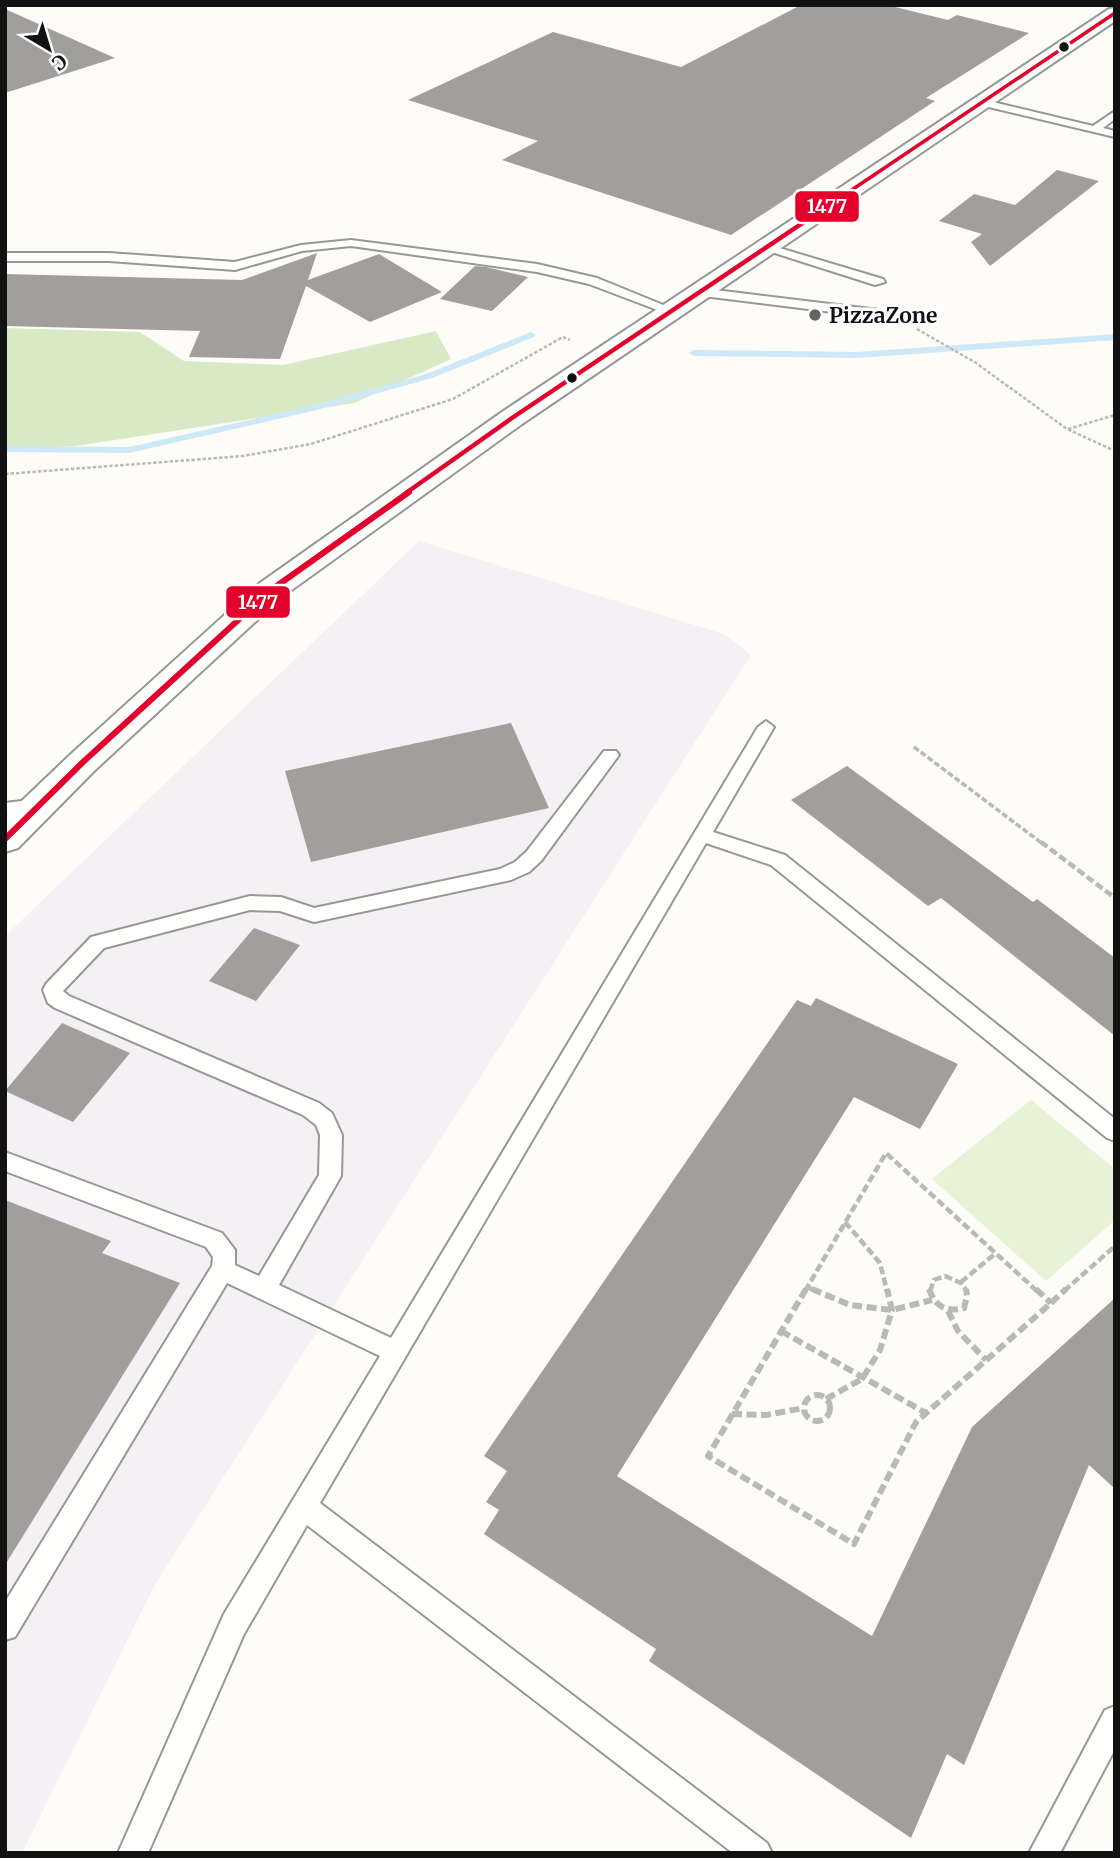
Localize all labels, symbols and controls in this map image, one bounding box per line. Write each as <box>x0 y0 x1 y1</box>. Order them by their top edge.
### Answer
north arrow <box>14 14 84 84</box>
unlabelled marker <box>1057 40 1071 54</box>
text: С <box>47 49 72 76</box>
line badge: 1477 <box>794 190 860 223</box>
text: 1477 <box>807 194 847 218</box>
place label: PizzaZone <box>829 302 937 329</box>
marker: PizzaZone <box>807 307 823 323</box>
unlabelled marker <box>565 371 579 385</box>
line badge: 1477 <box>225 585 291 619</box>
text: 1477 <box>238 590 278 614</box>

